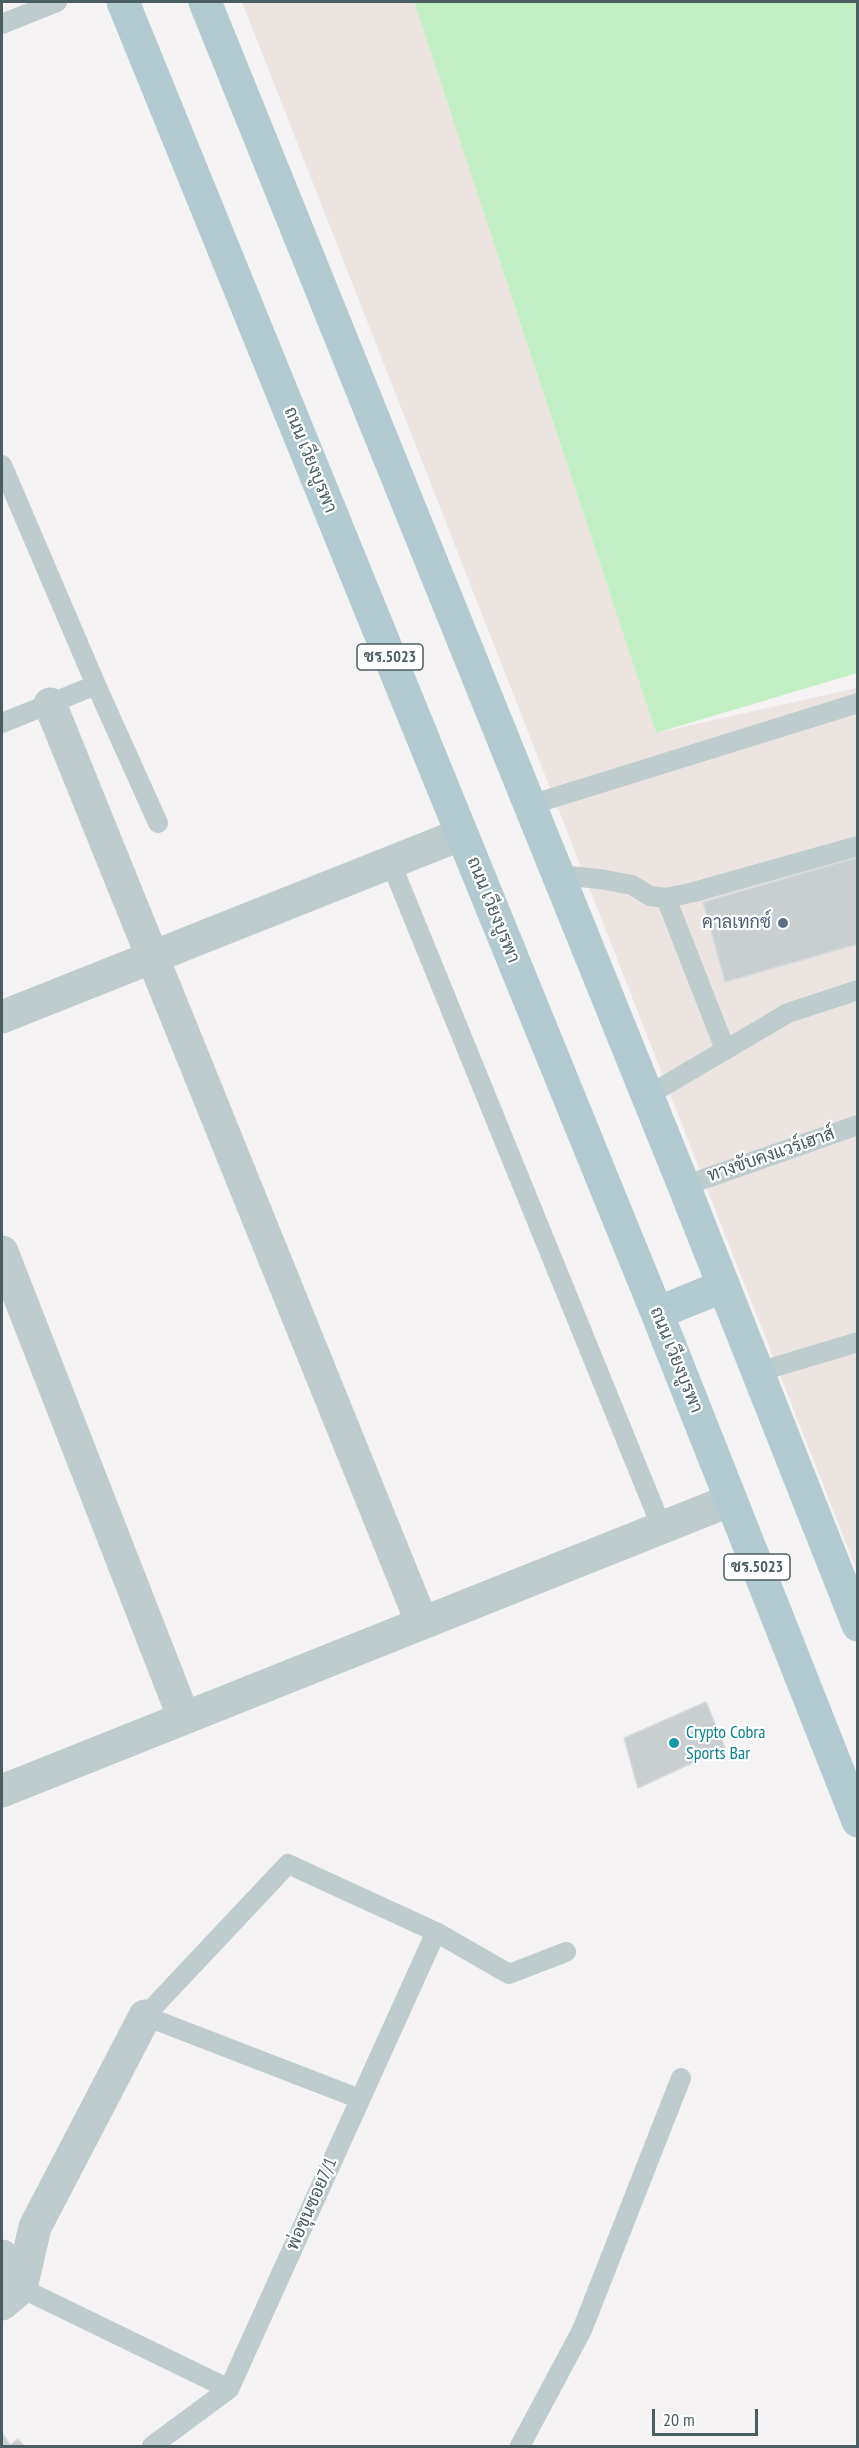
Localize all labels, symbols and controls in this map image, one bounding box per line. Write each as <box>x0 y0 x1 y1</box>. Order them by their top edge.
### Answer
street label: ถนน เวียงบูรพา <box>279 404 341 516</box>
road number: ชร.5023 <box>357 644 423 670</box>
street label: ถนน เวียงบูรพา <box>462 854 524 966</box>
place label: คาลเทกซ์ <box>702 912 771 934</box>
marker: คาลเทกซ์ <box>776 916 790 930</box>
street label: ทางขับคงแวร์เฮาส์ <box>704 1123 838 1187</box>
street label: ถนน เวียงบูรพา <box>645 1304 707 1416</box>
road number: ชร.5023 <box>724 1554 790 1580</box>
place label: Crypto Cobra Sports Bar <box>686 1722 765 1764</box>
marker: Crypto Cobra Sports Bar <box>667 1736 681 1750</box>
street label: พ่อขุนซอย7/1 <box>282 2154 342 2254</box>
scale bar <box>655 2397 762 2435</box>
text: 20 m <box>663 2408 695 2431</box>

